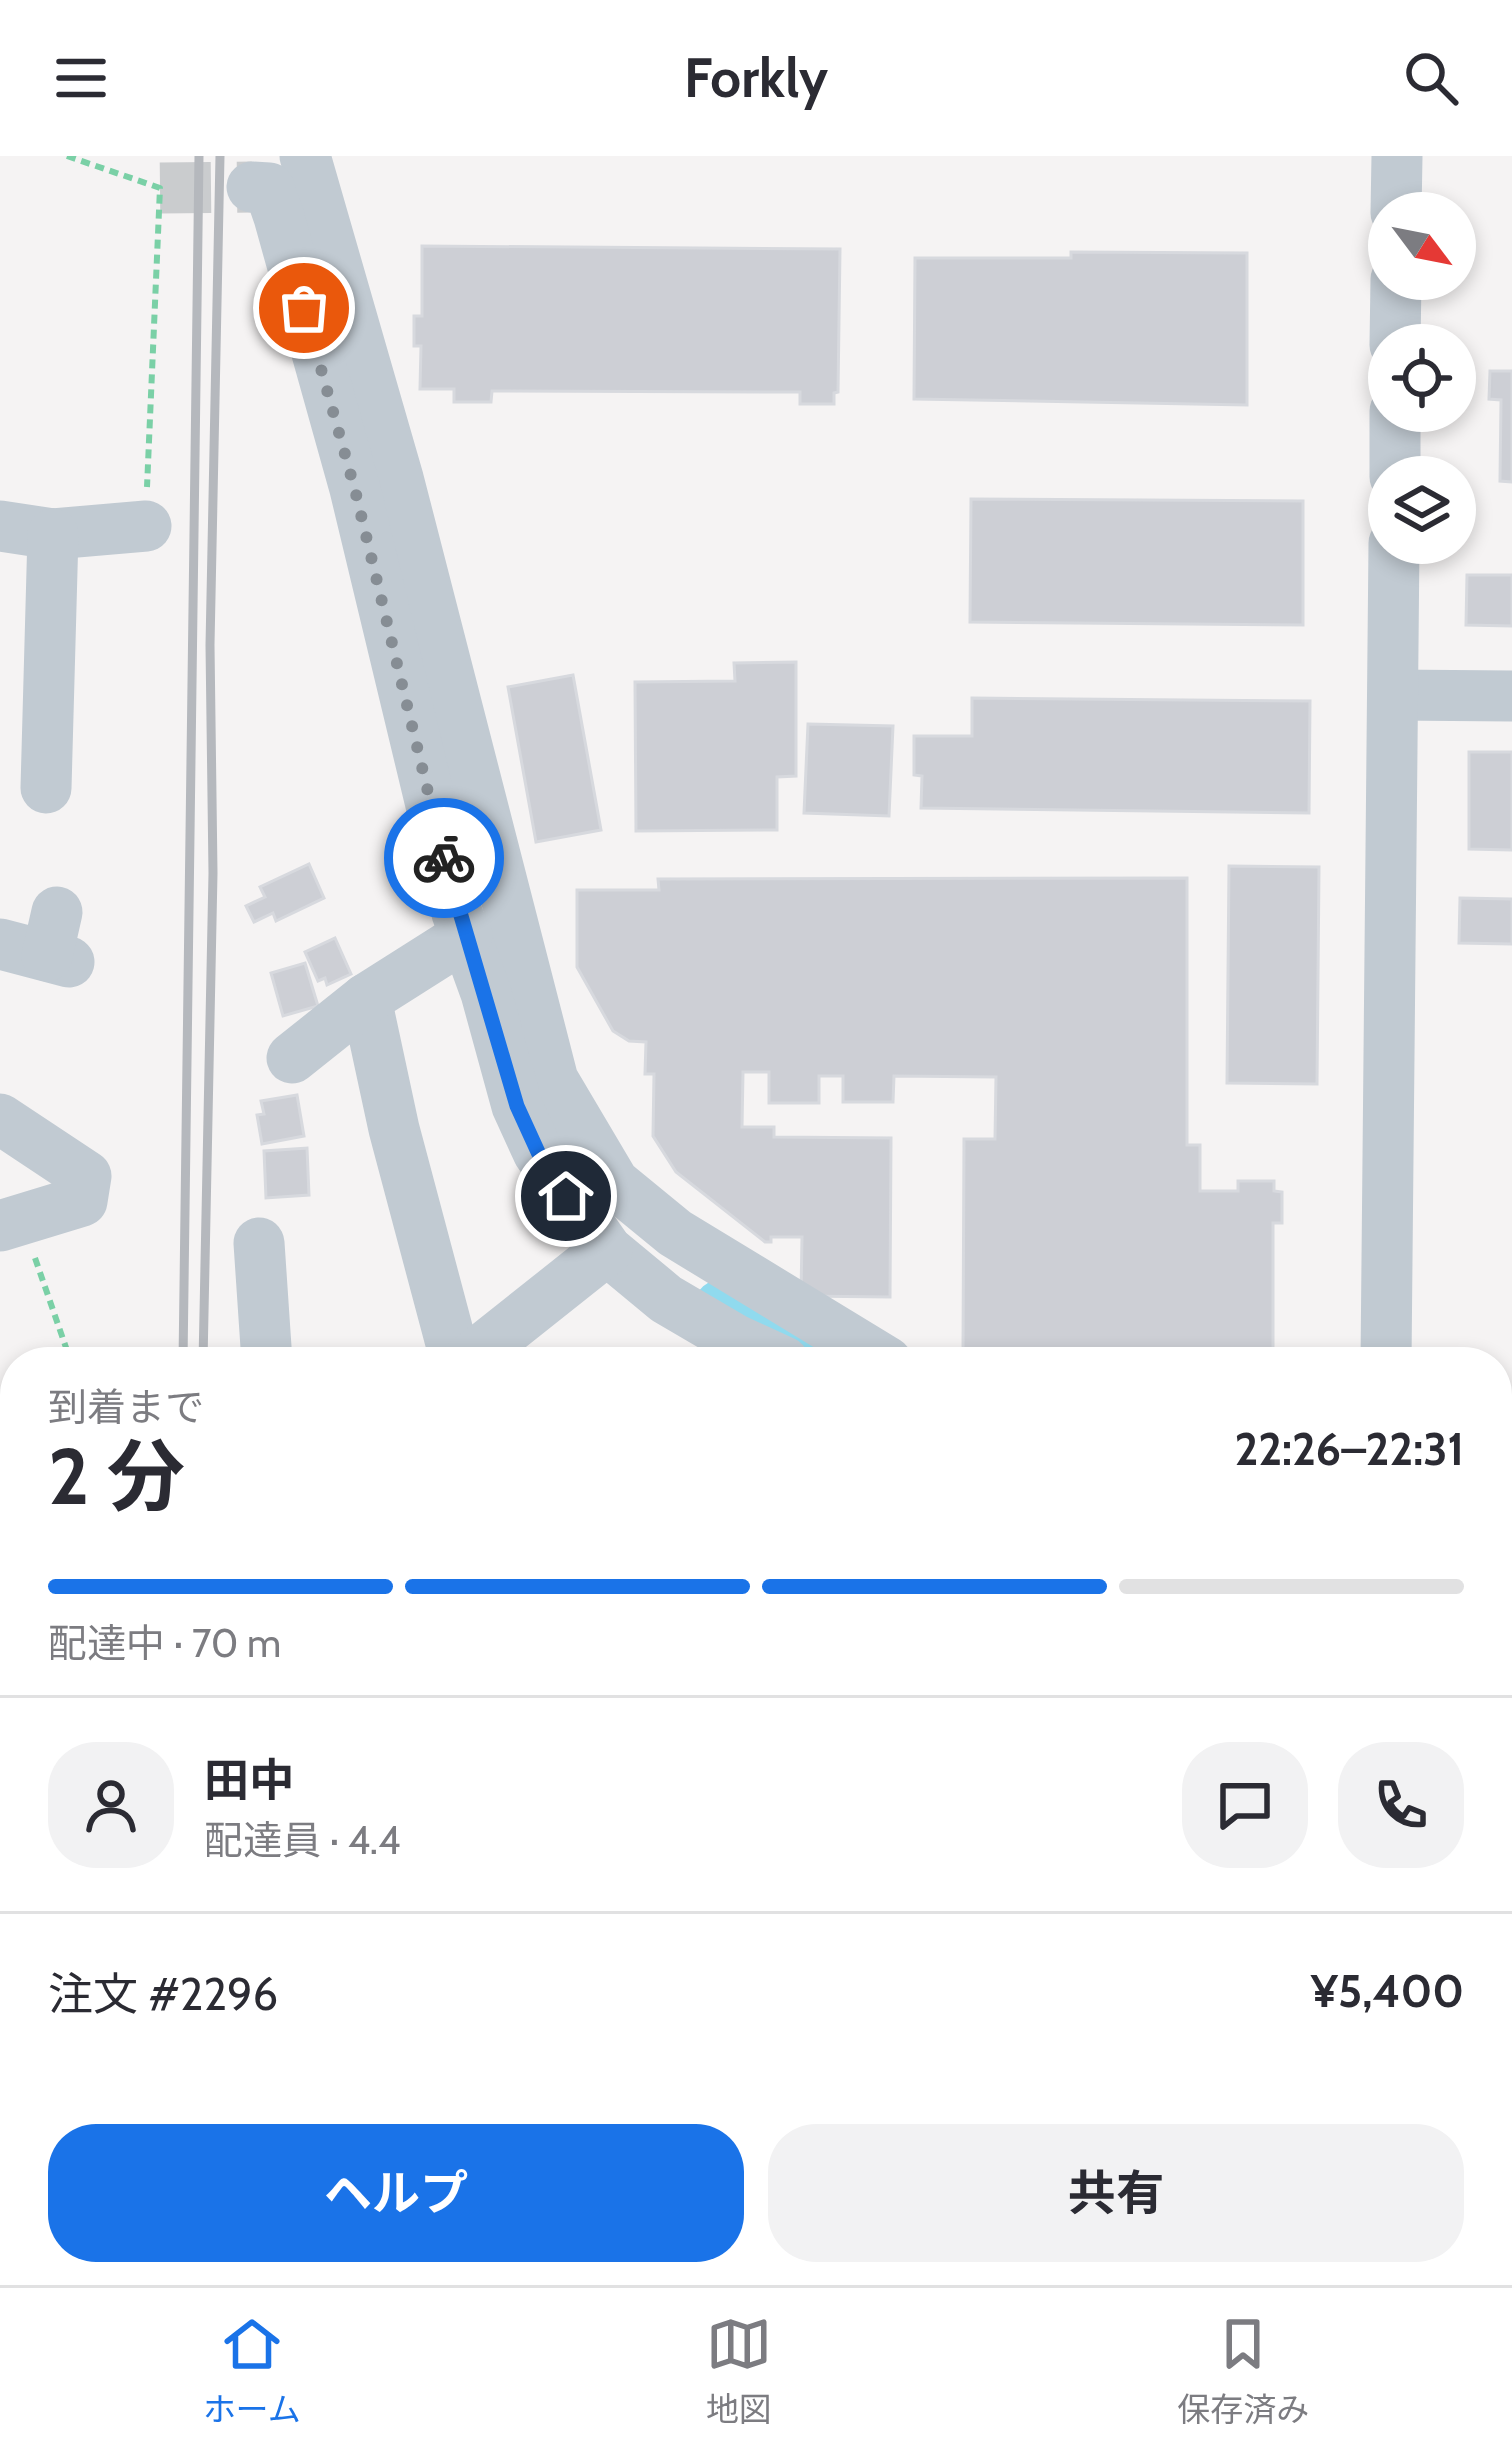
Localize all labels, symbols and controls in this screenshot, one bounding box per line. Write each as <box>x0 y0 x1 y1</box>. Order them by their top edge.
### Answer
icon: menu <box>48 45 114 111</box>
text: Forkly <box>684 45 828 111</box>
icon: search <box>1398 45 1464 111</box>
north arrow <box>1368 192 1476 300</box>
map controls <box>1368 192 1476 564</box>
pin <box>253 257 355 359</box>
icon: bag <box>271 275 337 341</box>
button: locate <box>1368 324 1476 432</box>
button: layers <box>1368 456 1476 564</box>
courier <box>384 798 504 918</box>
icon: bike <box>411 825 477 891</box>
pin <box>515 1145 617 1247</box>
icon: home <box>533 1163 599 1229</box>
text: 到着まで <box>48 1383 204 1431</box>
text: 22:26–22:31 <box>1234 1422 1464 1476</box>
text: 2 分 <box>48 1429 185 1524</box>
text: 配達中 · 70 m <box>48 1619 281 1667</box>
button: person <box>48 1742 174 1868</box>
button: chat <box>1182 1742 1308 1868</box>
button: phone <box>1338 1742 1464 1868</box>
text: 田中 <box>204 1753 294 1807</box>
text: 配達員 · 4.4 <box>204 1816 400 1864</box>
text: ¥5,400 <box>1311 1964 1464 2018</box>
text: 注文 #2296 <box>48 1967 278 2021</box>
button: ヘルプ <box>48 2124 744 2262</box>
button: 共有 <box>768 2124 1464 2262</box>
tab: ホーム <box>203 2311 301 2431</box>
tab: 地図 <box>706 2311 772 2431</box>
tab: 保存済み <box>1177 2311 1309 2431</box>

